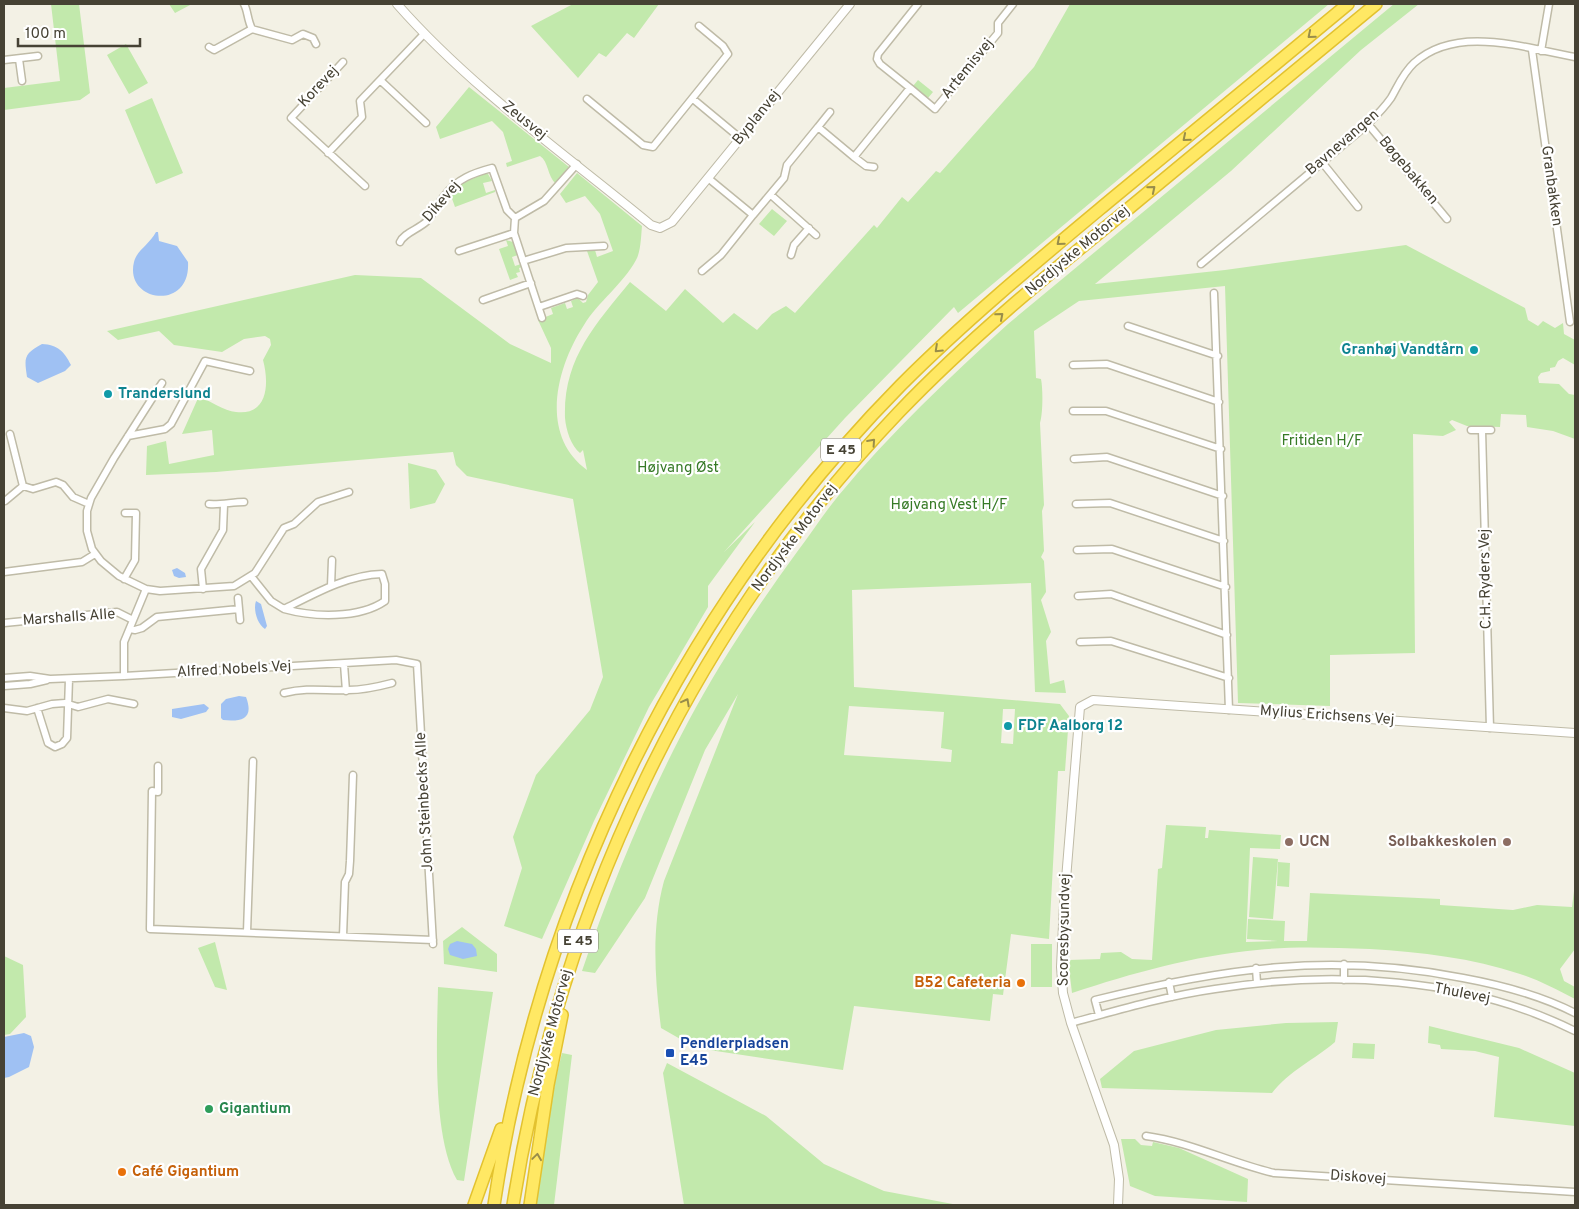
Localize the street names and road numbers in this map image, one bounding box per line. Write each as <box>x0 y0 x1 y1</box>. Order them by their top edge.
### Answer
street label: Artemisvej <box>938 35 998 103</box>
street label: Korevej <box>295 62 343 112</box>
street label: Byplanvej <box>729 86 785 150</box>
street label: Zeusvej <box>498 97 550 145</box>
street label: Bavnevangen <box>1302 106 1384 180</box>
street label: Bøgebakken <box>1374 133 1442 209</box>
street label: Granbakken <box>1536 145 1566 227</box>
street label: Dikevej <box>419 177 465 227</box>
street label: Nordjyske Motorvej <box>1022 202 1134 300</box>
road number: E 45 <box>821 438 861 462</box>
street label: Nordjyske Motorvej <box>748 480 842 596</box>
street label: C.H. Ryders Vej <box>1476 529 1496 629</box>
street label: Marshalls Alle <box>22 605 116 631</box>
street label: Alfred Nobels Vej <box>176 658 292 682</box>
street label: Mylius Erichsens Vej <box>1259 702 1395 730</box>
street label: John Steinbecks Alle <box>412 732 438 872</box>
street label: Scoresbysundvej <box>1055 873 1075 987</box>
road number: E 45 <box>558 929 598 952</box>
street label: Nordjyske Motorvej <box>525 968 577 1098</box>
street label: Thulevej <box>1432 979 1492 1009</box>
street label: Diskovej <box>1329 1167 1387 1189</box>

